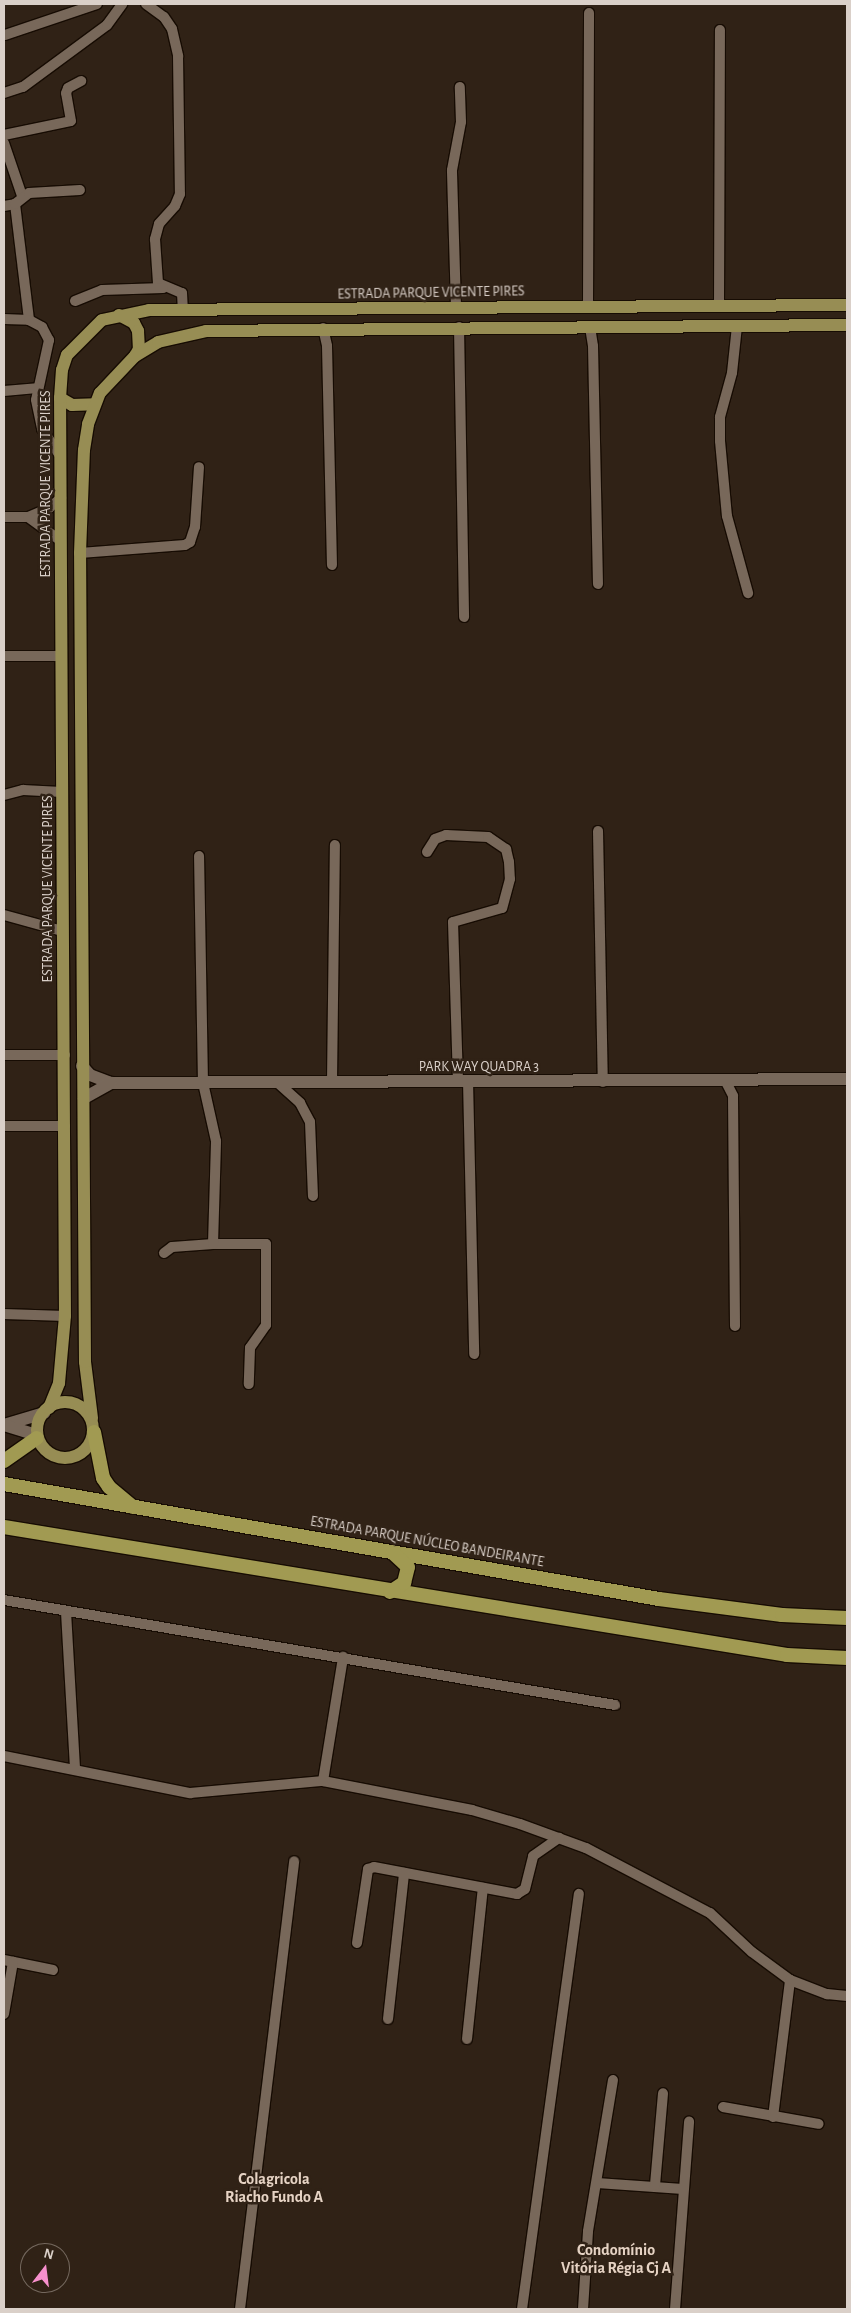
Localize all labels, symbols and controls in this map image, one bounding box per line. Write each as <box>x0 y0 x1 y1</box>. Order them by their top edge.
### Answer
street label: ESTRADA PARQUE VICENTE PIRES <box>337 283 525 303</box>
street label: ESTRADA PARQUE VICENTE PIRES <box>38 390 54 578</box>
street label: ESTRADA PARQUE VICENTE PIRES <box>40 795 56 983</box>
street label: PARK WAY QUADRA 3 <box>419 1059 539 1075</box>
street label: ESTRADA PARQUE NÚCLEO BANDEIRANTE <box>309 1513 545 1571</box>
district label: Colagricola Riacho Fundo A <box>225 2169 323 2207</box>
district label: Condomínio Vitória Régia Cj A <box>561 2240 671 2278</box>
north arrow <box>20 2243 70 2293</box>
text: N <box>42 2246 55 2262</box>

